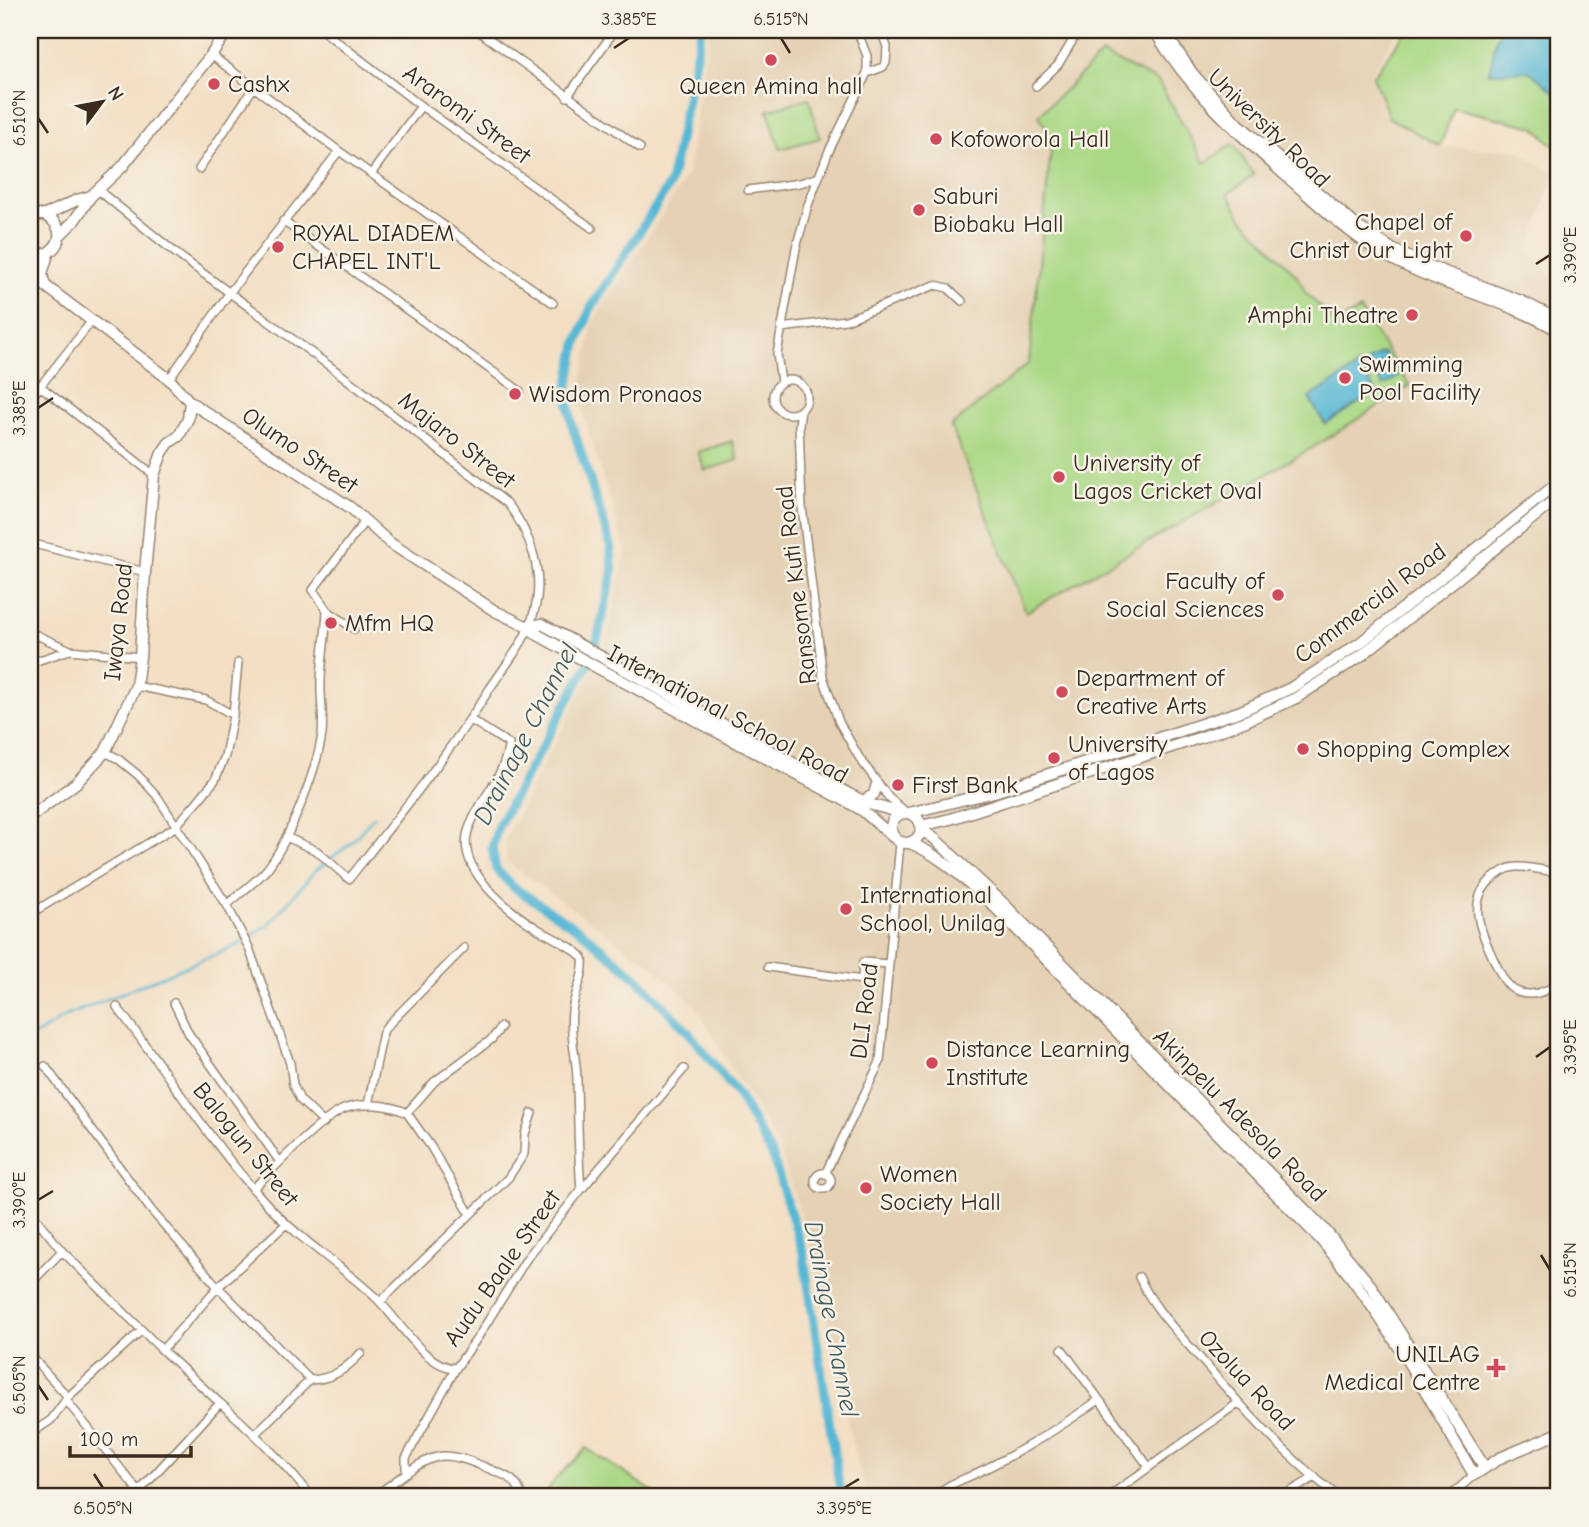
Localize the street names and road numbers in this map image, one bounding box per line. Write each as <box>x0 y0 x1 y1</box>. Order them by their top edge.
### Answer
street label: Araromi Street <box>398 58 537 170</box>
street label: University Road <box>1202 63 1336 193</box>
street label: Majaro Street <box>393 386 522 495</box>
street label: Olumo Street <box>237 401 364 500</box>
street label: Ransome Kuti Road <box>770 484 822 686</box>
street label: Commercial Road <box>1289 537 1451 669</box>
street label: Iwaya Road <box>98 562 138 682</box>
street label: International School Road <box>603 639 853 789</box>
street label: DLI Road <box>844 961 884 1061</box>
street label: Akinpelu Adesola Road <box>1148 1023 1332 1207</box>
street label: Balogun Street <box>187 1076 305 1213</box>
street label: Audu Baale Street <box>438 1184 567 1351</box>
street label: Ozolua Road <box>1193 1324 1301 1436</box>

